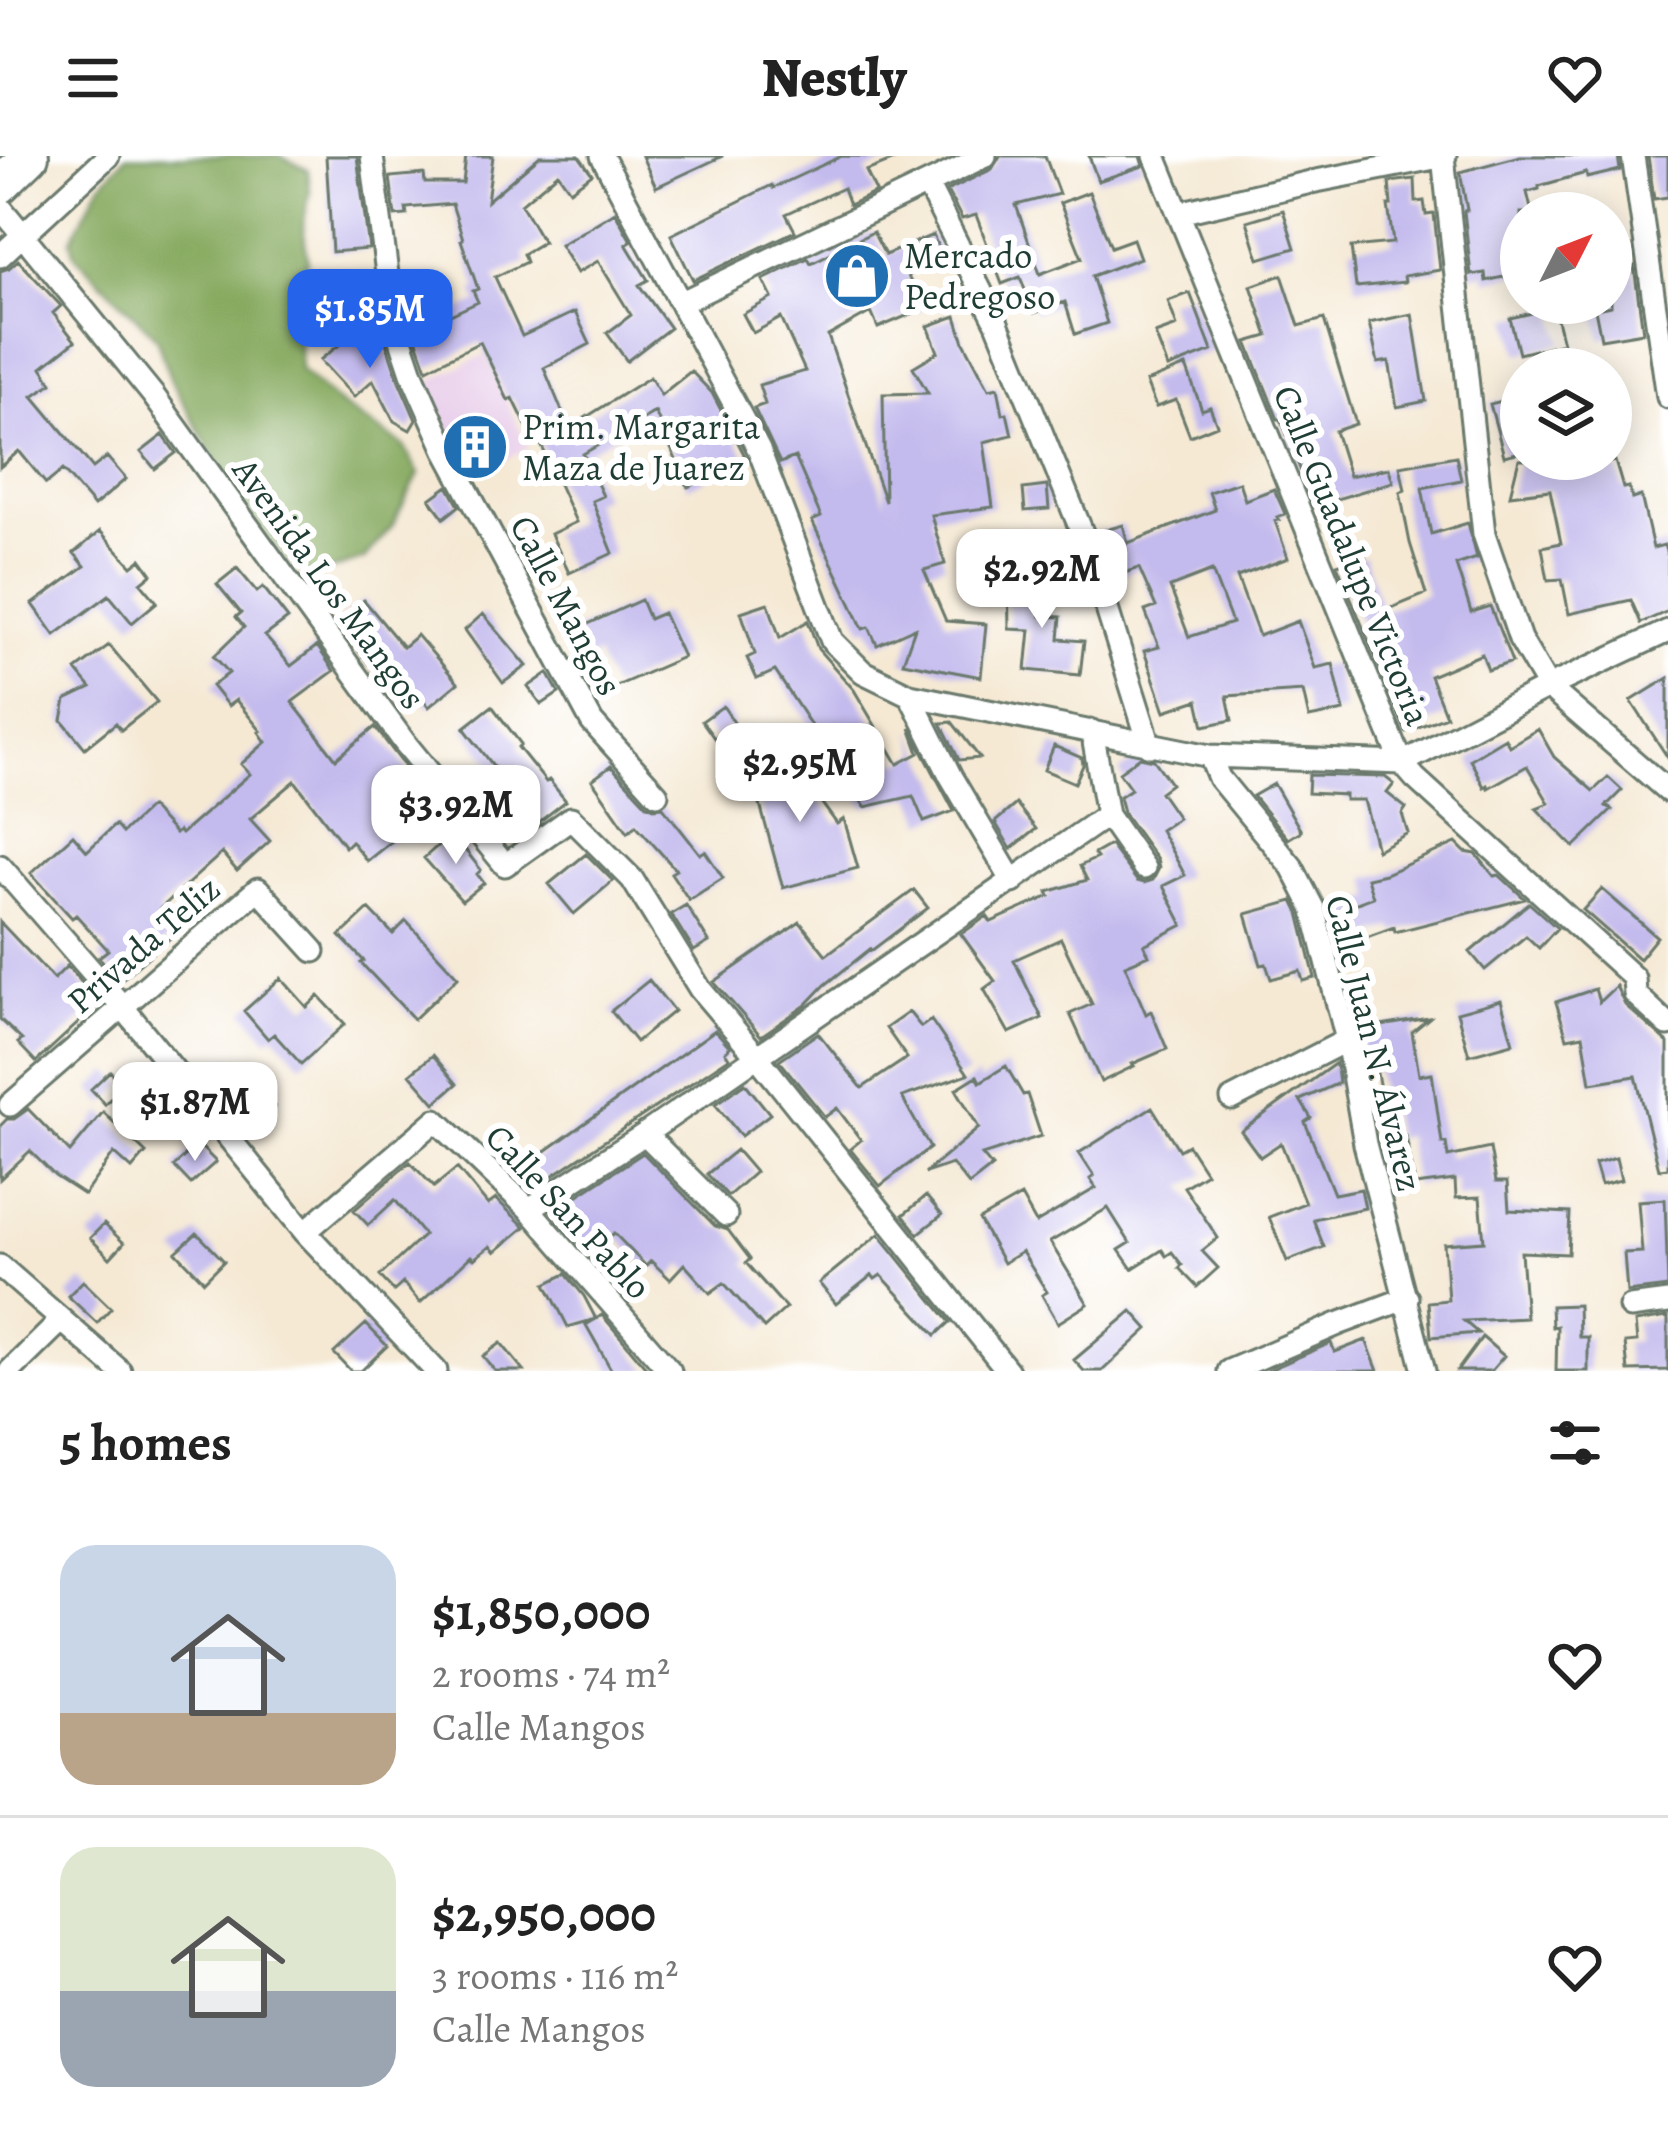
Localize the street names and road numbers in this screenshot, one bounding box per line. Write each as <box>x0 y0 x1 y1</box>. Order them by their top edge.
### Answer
street label: Calle Guadalupe Victoria <box>1262 378 1443 733</box>
street label: Avenida Los Mangos <box>221 447 438 719</box>
street label: Calle Mangos <box>499 507 634 704</box>
street label: Privada Teliz <box>56 864 230 1025</box>
street label: Calle Juan N. Álvarez <box>1314 890 1435 1196</box>
street label: Calle San Pablo <box>475 1113 663 1310</box>

